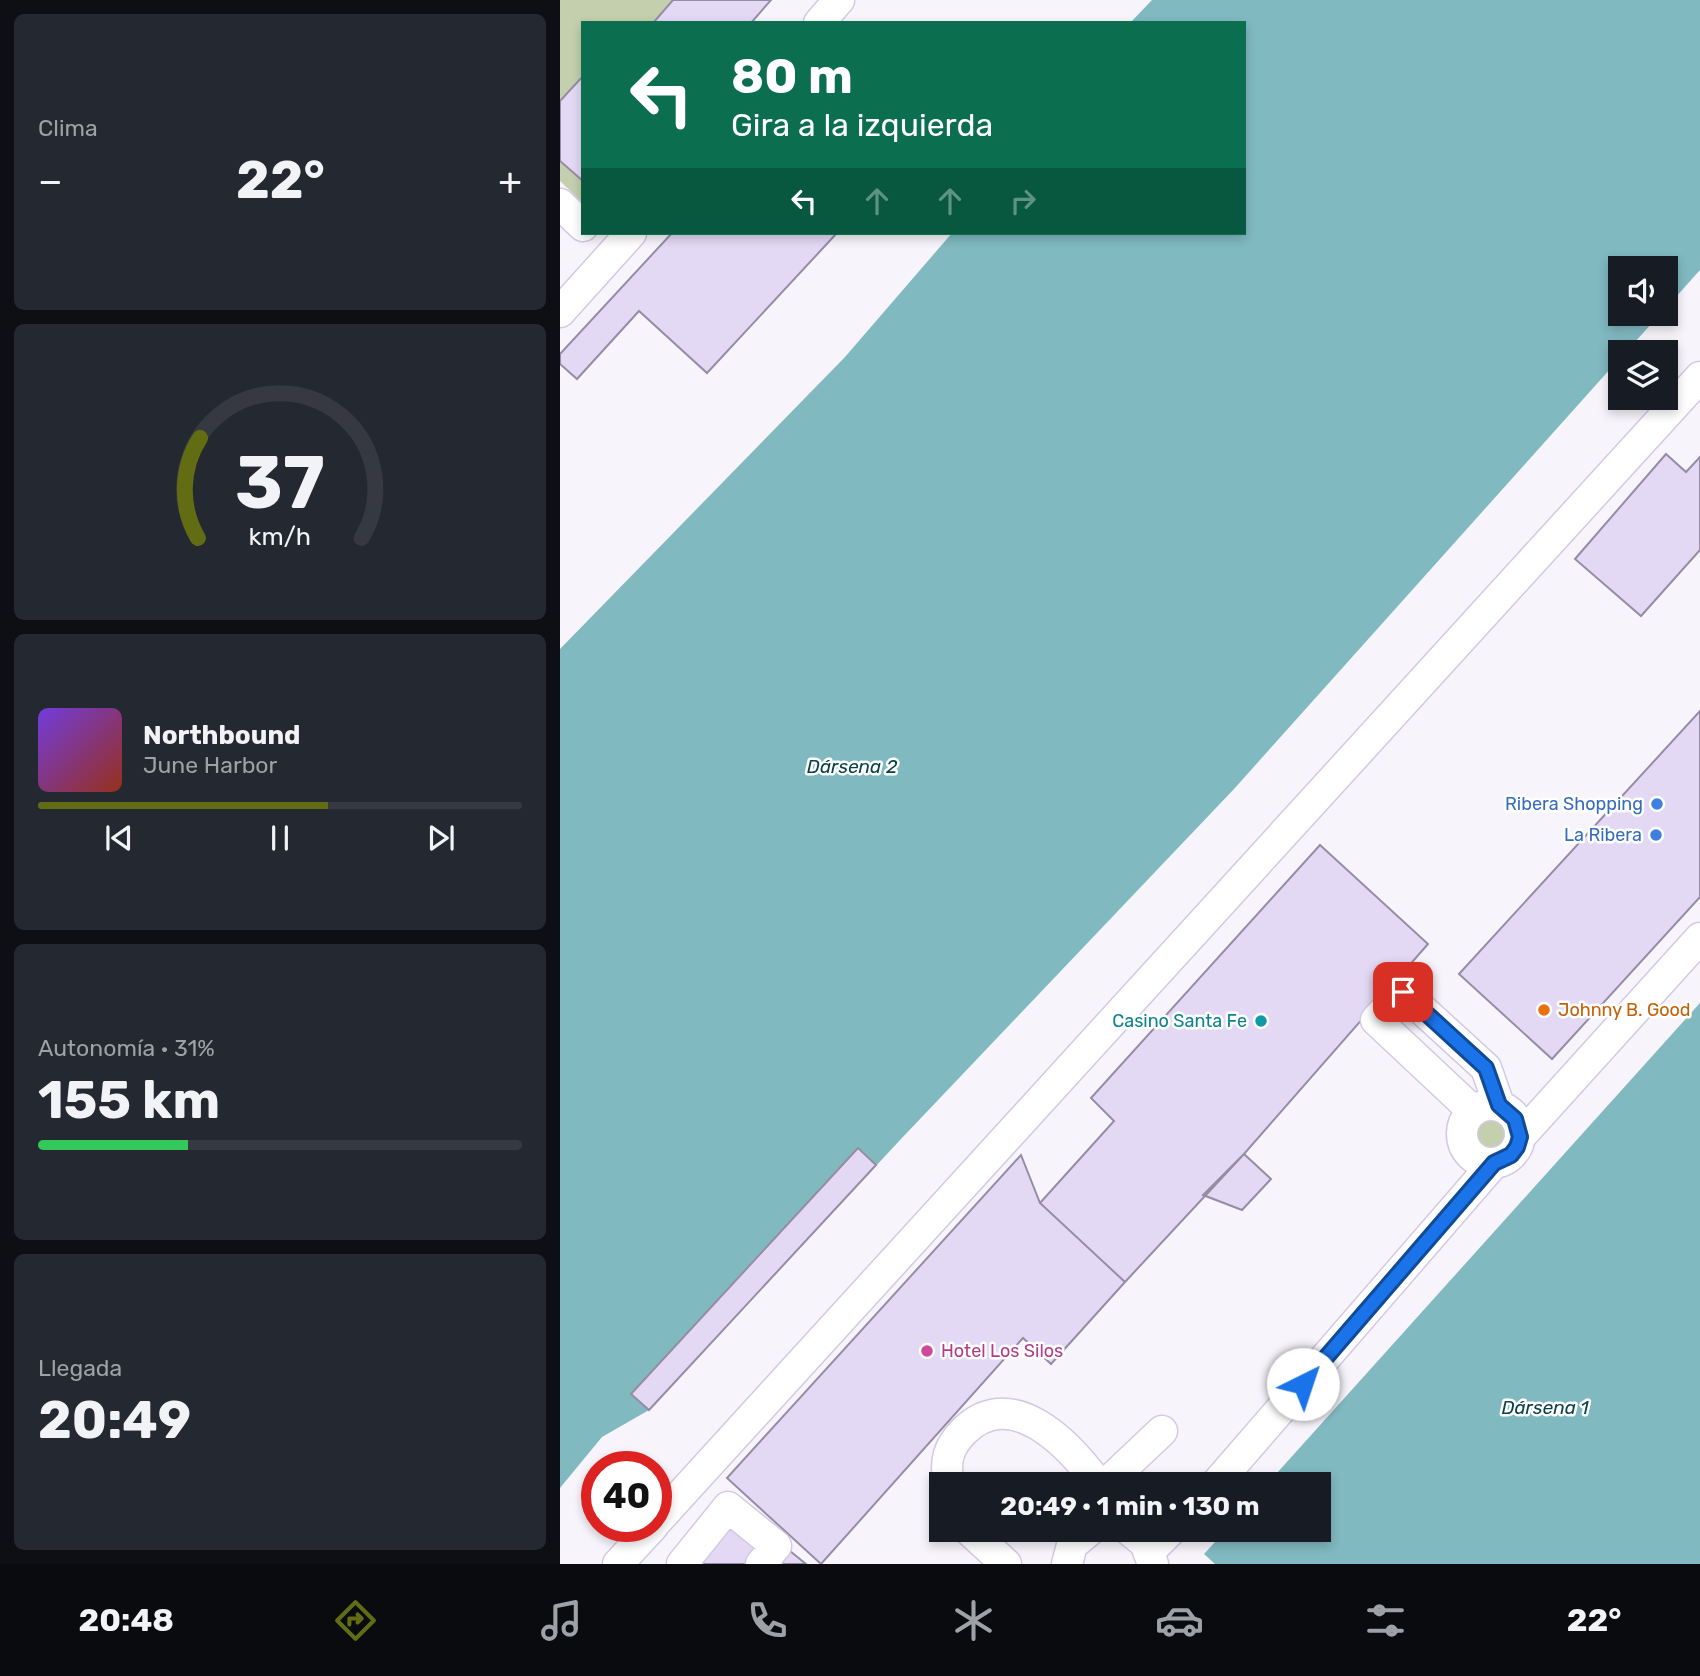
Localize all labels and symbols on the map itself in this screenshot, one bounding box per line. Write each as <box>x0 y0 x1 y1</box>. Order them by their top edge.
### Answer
water label: Dársena 2 <box>807 755 898 778</box>
place label: Ribera Shopping <box>1505 793 1643 815</box>
marker: Ribera Shopping <box>1649 796 1665 812</box>
place label: La Ribera <box>1564 824 1642 846</box>
marker: La Ribera <box>1648 827 1664 843</box>
pin <box>1373 962 1433 1022</box>
place label: Johnny B. Good <box>1558 999 1691 1021</box>
marker: Johnny B. Good <box>1536 1002 1552 1018</box>
place label: Casino Santa Fe <box>1112 1010 1247 1032</box>
marker: Casino Santa Fe <box>1253 1013 1269 1029</box>
place label: Hotel Los Silos <box>941 1340 1063 1362</box>
marker: Hotel Los Silos <box>919 1343 935 1359</box>
position arrow <box>1266 1347 1340 1421</box>
water label: Dársena 1 <box>1501 1396 1590 1419</box>
speed limit sign: 40 <box>581 1451 672 1542</box>

